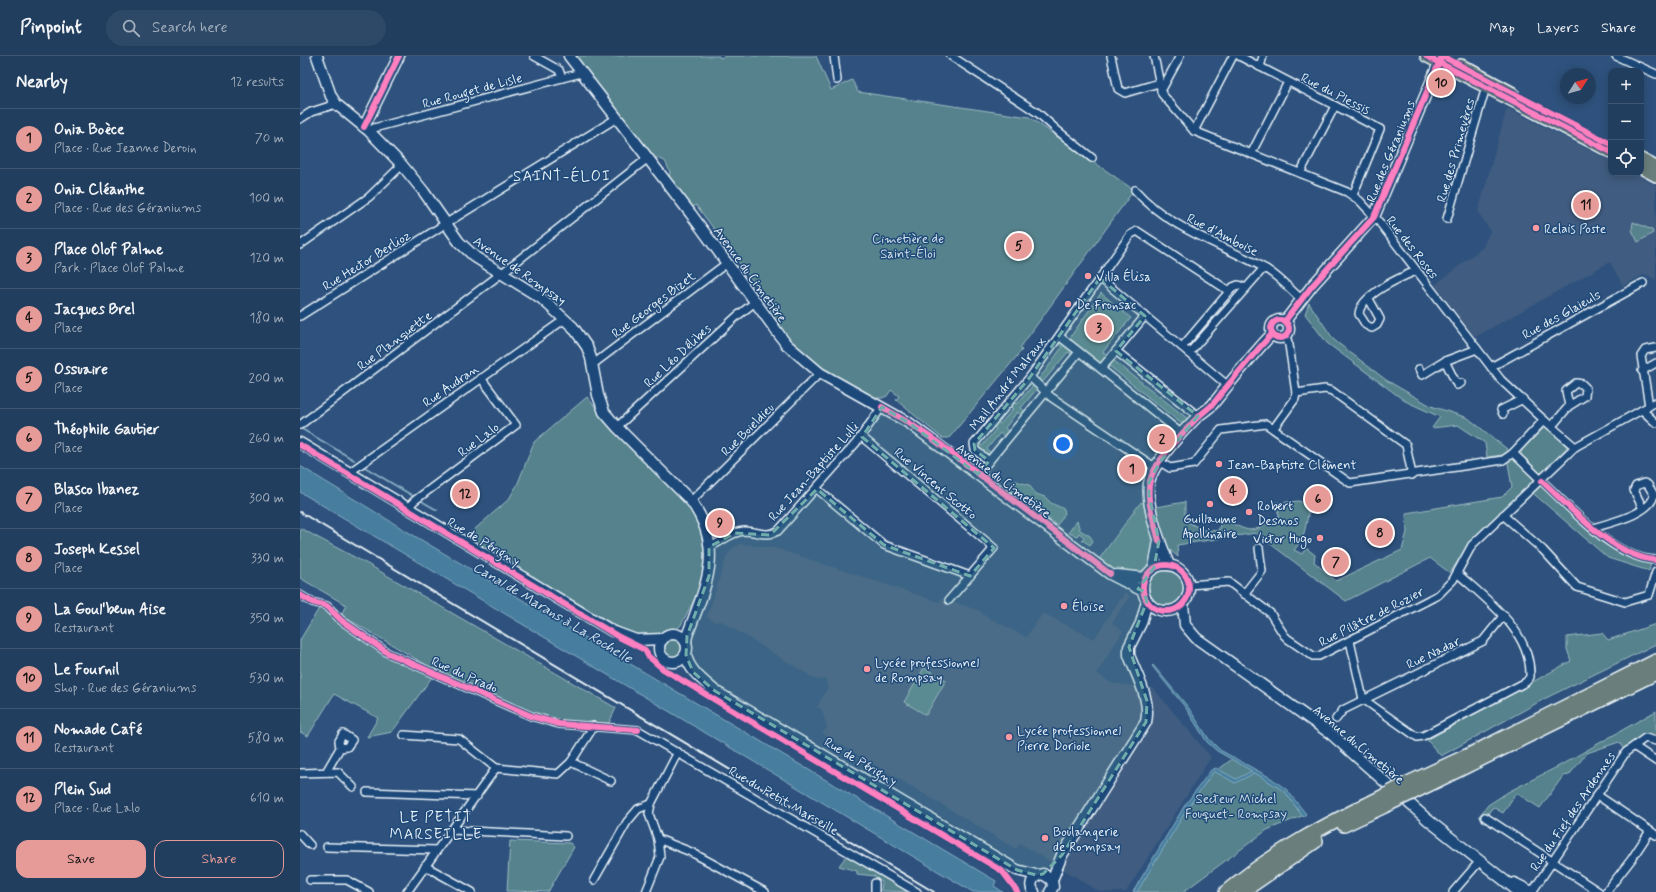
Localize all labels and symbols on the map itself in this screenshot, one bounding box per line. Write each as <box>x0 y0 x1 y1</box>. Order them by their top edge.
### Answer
pin: 10 <box>1428 68 1454 98</box>
north arrow <box>1560 68 1596 104</box>
street label: Rue Rouget de Lisle <box>421 70 525 115</box>
street label: Rue du Plessis <box>1298 70 1373 119</box>
street label: Rue des Primevères <box>1433 96 1479 204</box>
street label: Rue des Géraniums <box>1363 98 1420 205</box>
district label: SAINT-ÉLOI <box>513 166 611 187</box>
pin: 11 <box>1573 190 1599 220</box>
street label: Rue d'Amboise <box>1184 210 1261 261</box>
street label: Rue des Roses <box>1382 213 1442 283</box>
place label: Relais Poste <box>1544 221 1606 238</box>
marker: Relais Poste <box>1531 223 1541 233</box>
street label: Avenue du Cimetière <box>709 224 790 326</box>
street label: Rue Hector Berlioz <box>320 227 415 295</box>
park label: Cimetière de Saint-Éloi <box>872 231 944 263</box>
pin: 5 <box>1006 231 1032 261</box>
street label: Avenue de Rompsay <box>469 233 569 310</box>
street label: Rue Georges Bizet <box>608 268 700 343</box>
place label: Villa Élisa <box>1096 268 1151 286</box>
marker: Villa Élisa <box>1083 271 1093 281</box>
street label: Rue des Glaieuls <box>1519 287 1604 344</box>
place label: De Fronsac <box>1076 297 1136 314</box>
marker: De Fronsac <box>1063 299 1073 309</box>
street label: Rue Planquette <box>354 307 436 375</box>
pin: 3 <box>1086 313 1112 343</box>
street label: Rue Léo Délibes <box>641 320 716 392</box>
street label: Mail André Malraux <box>966 333 1051 434</box>
street label: Rue Audran <box>420 361 482 412</box>
street label: Rue Boieldieu <box>718 399 779 460</box>
street label: Rue Lalo <box>455 419 503 461</box>
street label: Rue Jean-Baptiste Lulli <box>765 419 863 525</box>
pin: 2 <box>1149 424 1175 454</box>
your location <box>1053 434 1073 454</box>
street label: Avenue du Cimetière <box>952 440 1054 522</box>
street label: Rue Vincent Scotto <box>890 444 980 524</box>
pin: 1 <box>1119 454 1145 484</box>
place label: Jean-Baptiste Clément <box>1227 457 1357 474</box>
marker: Jean-Baptiste Clément <box>1214 459 1224 469</box>
pin: 4 <box>1220 476 1246 506</box>
pin: 12 <box>452 479 478 509</box>
pin: 6 <box>1305 484 1331 514</box>
place label: Robert Desnos <box>1257 498 1299 530</box>
marker: Guillaume Apollinaire <box>1205 499 1215 509</box>
marker: Robert Desnos <box>1244 507 1254 517</box>
pin: 9 <box>707 508 733 538</box>
place label: Guillaume Apollinaire <box>1183 511 1237 544</box>
street label: Rue de Périgny <box>443 514 523 572</box>
pin: 8 <box>1367 518 1393 548</box>
place label: Victor Hugo <box>1253 531 1312 549</box>
marker: Victor Hugo <box>1315 533 1325 543</box>
pin: 7 <box>1323 547 1349 577</box>
water label: Canal de Marans à La Rochelle <box>469 558 636 668</box>
street label: Rue Pilâtre de Rozier <box>1316 583 1428 651</box>
place label: Éloïse <box>1072 598 1104 616</box>
marker: Éloïse <box>1059 601 1069 611</box>
street label: Rue Nadar <box>1404 633 1464 674</box>
street label: Rue du Prado <box>429 653 500 698</box>
place label: Lycée professionnel de Rompsay <box>875 655 980 687</box>
marker: Lycée professionnel de Rompsay <box>862 664 872 674</box>
street label: Avenue du Cimetière <box>1309 702 1407 788</box>
place label: Lycée professionnel Pierre Doriole <box>1017 723 1122 755</box>
marker: Lycée professionnel Pierre Doriole <box>1004 732 1014 742</box>
street label: Rue de Périgny <box>820 734 900 792</box>
street label: Rue du Fief des Ardennes <box>1527 749 1620 875</box>
street label: Rue du Petit Marseille <box>725 763 841 840</box>
park label: Secteur Michel Fouquet- Rompsay <box>1185 791 1287 823</box>
district label: LE PETIT MARSEILLE <box>390 808 482 845</box>
place label: Boulangerie de Rompsay <box>1053 824 1120 856</box>
marker: Boulangerie de Rompsay <box>1040 833 1050 843</box>

